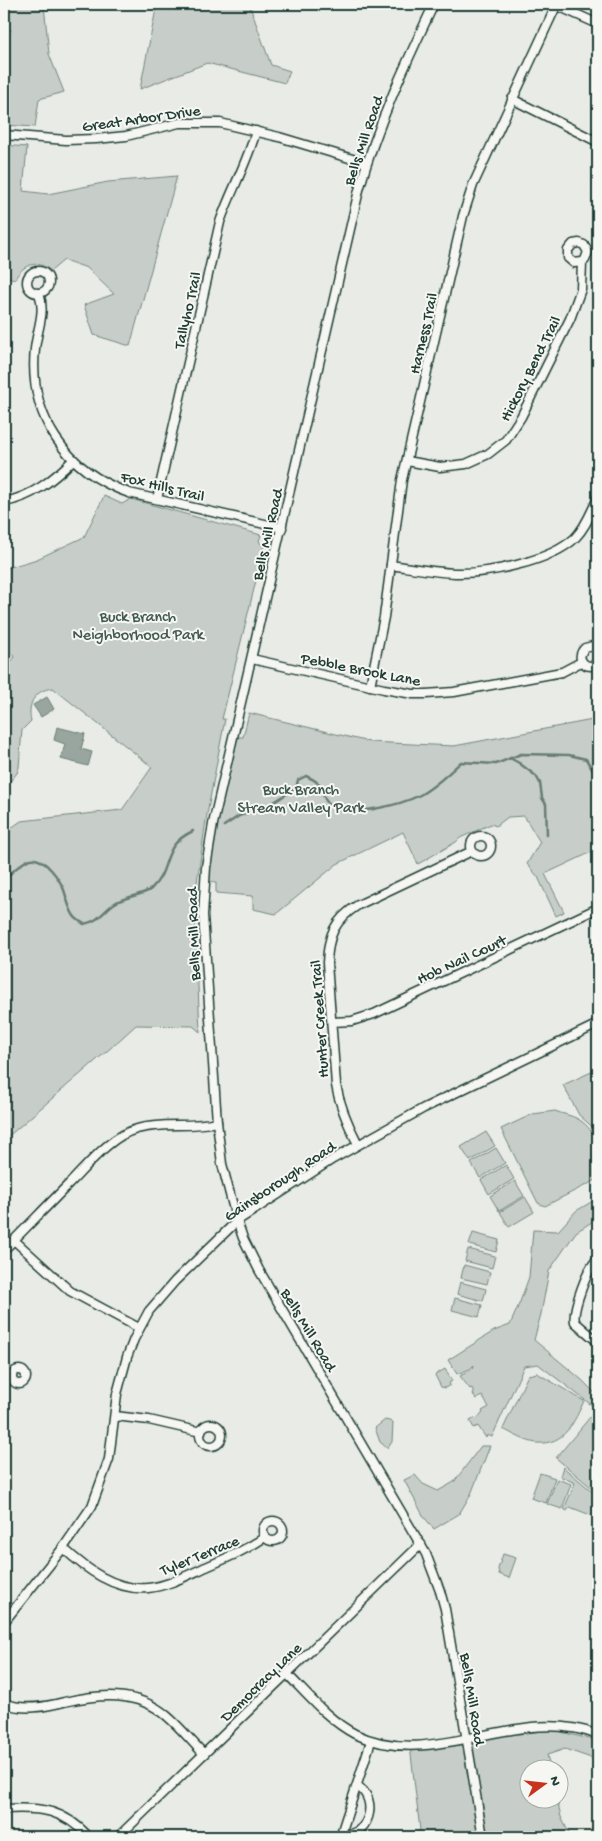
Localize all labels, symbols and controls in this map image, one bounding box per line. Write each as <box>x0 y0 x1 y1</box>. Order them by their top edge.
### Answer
street label: Bells Mill Road <box>341 92 390 189</box>
street label: Great Arbor Drive <box>81 103 203 138</box>
street label: Tallyho Trail <box>171 270 207 352</box>
street label: Harness Trail <box>407 291 444 376</box>
street label: Hickory Bend Trail <box>497 314 567 425</box>
street label: Fox Hills Trail <box>117 469 206 508</box>
street label: Bells Mill Road <box>249 486 290 583</box>
park label: Buck Branch Neighborhood Park <box>72 609 205 646</box>
street label: Pebble Brook Lane <box>298 650 423 692</box>
park label: Buck Branch Stream Valley Park <box>237 782 366 819</box>
street label: Bells Mill Road <box>184 885 207 982</box>
street label: Hob Nail Court <box>415 932 512 990</box>
street label: Hunter Creek Trail <box>308 959 335 1078</box>
street label: Gainsborough Road <box>222 1138 342 1227</box>
street label: Bells Mill Road <box>274 1285 340 1377</box>
street label: Tyler Terrace <box>157 1533 243 1582</box>
street label: Democracy Lane <box>217 1639 308 1728</box>
street label: Bells Mill Road <box>454 1651 487 1749</box>
north arrow <box>520 1758 570 1808</box>
text: N <box>545 1775 564 1788</box>

